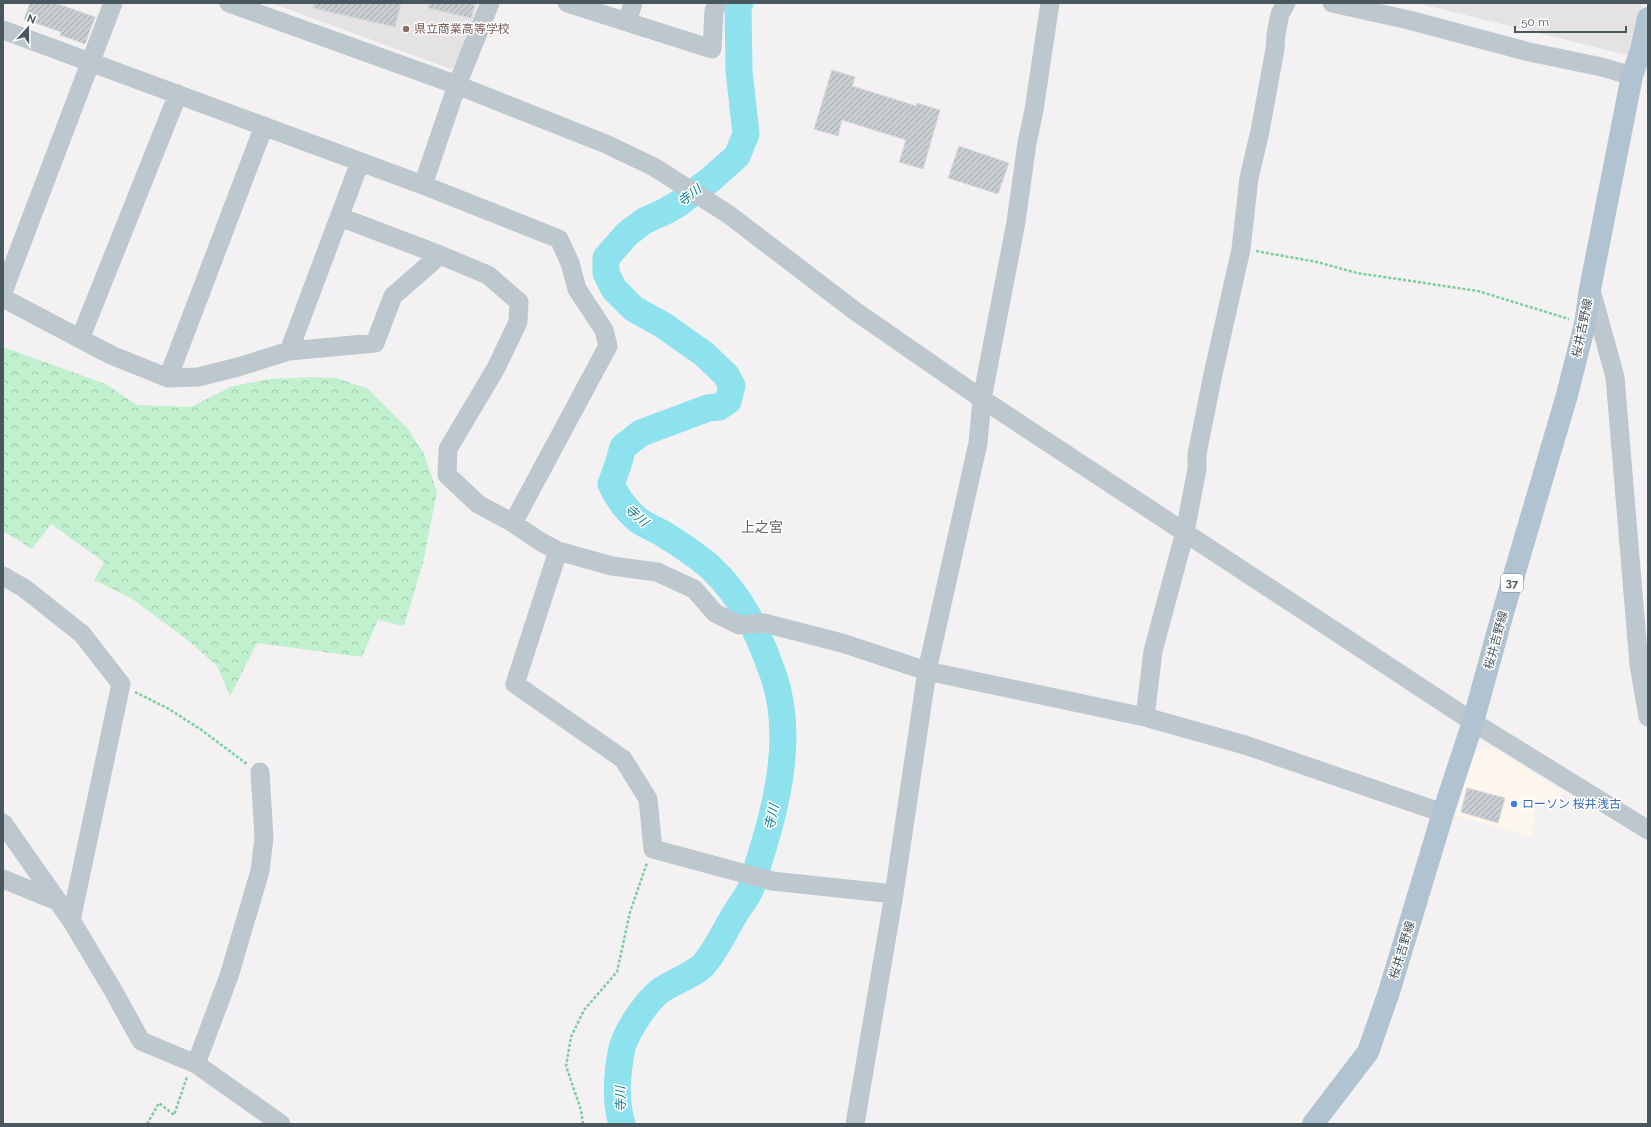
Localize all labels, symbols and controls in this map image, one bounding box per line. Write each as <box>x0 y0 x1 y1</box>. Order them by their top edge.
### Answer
north arrow <box>8 8 48 48</box>
scale bar <box>1515 8 1626 34</box>
text: N <box>25 12 38 27</box>
text: 50 m <box>1521 15 1549 29</box>
place label: 県立商業高等学校 <box>414 22 510 36</box>
marker: 県立商業高等学校 <box>401 24 411 34</box>
water label: 寺川 <box>674 180 706 209</box>
street label: 桜井吉野線 <box>1569 297 1595 359</box>
water label: 寺川 <box>622 501 653 531</box>
district label: 上之宮 <box>741 519 783 535</box>
road number: 37 <box>1501 574 1523 592</box>
street label: 桜井吉野線 <box>1481 609 1511 671</box>
place label: ローソン 桜井浅古 <box>1522 797 1621 811</box>
marker: ローソン 桜井浅古 <box>1509 799 1519 809</box>
water label: 寺川 <box>761 801 782 831</box>
street label: 桜井吉野線 <box>1387 919 1417 981</box>
water label: 寺川 <box>613 1084 628 1112</box>

